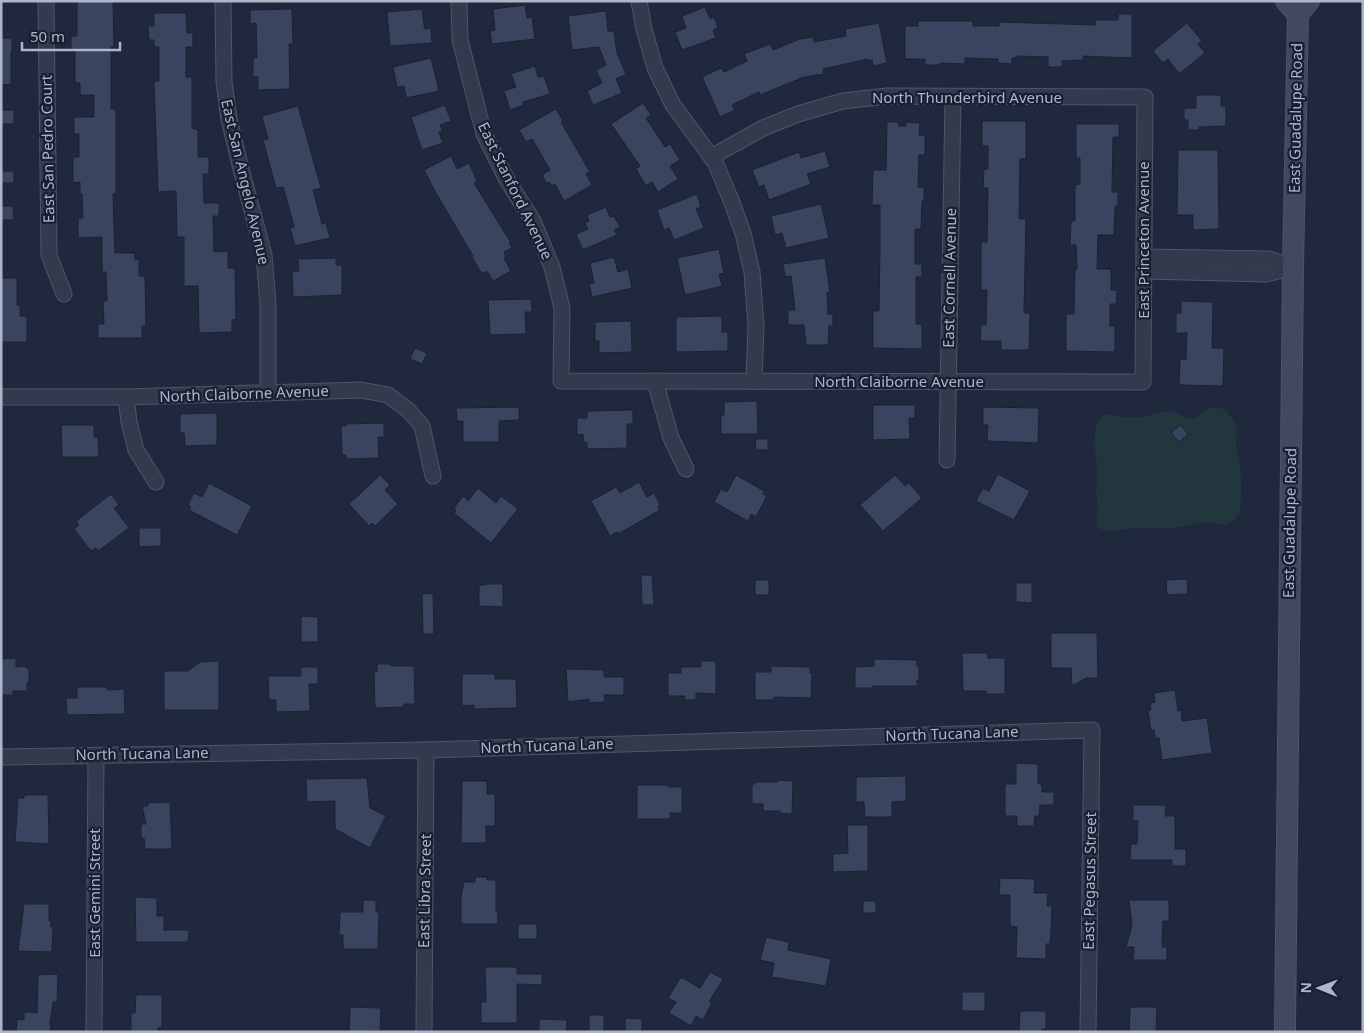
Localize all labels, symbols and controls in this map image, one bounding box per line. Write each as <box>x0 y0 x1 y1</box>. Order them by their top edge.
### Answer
scale bar <box>22 20 120 52</box>
text: 50 m <box>30 26 65 46</box>
street label: East Guadalupe Road <box>1284 43 1306 193</box>
street label: East San Pedro Court <box>36 74 58 223</box>
street label: North Thunderbird Avenue <box>872 87 1062 107</box>
street label: East San Angelo Avenue <box>217 97 275 266</box>
street label: East Stanford Avenue <box>474 119 558 263</box>
street label: East Princeton Avenue <box>1133 161 1153 319</box>
street label: East Cornell Avenue <box>938 208 960 348</box>
street label: North Claiborne Avenue <box>814 371 984 391</box>
street label: North Claiborne Avenue <box>159 380 329 406</box>
street label: East Guadalupe Road <box>1278 448 1300 598</box>
street label: North Tucana Lane <box>885 721 1019 745</box>
street label: North Tucana Lane <box>480 733 614 757</box>
street label: North Tucana Lane <box>75 742 209 764</box>
street label: East Pegasus Street <box>1078 811 1100 950</box>
street label: East Gemini Street <box>84 828 104 958</box>
street label: East Libra Street <box>413 833 435 948</box>
north arrow <box>1294 963 1344 1013</box>
text: N <box>1296 982 1315 994</box>

